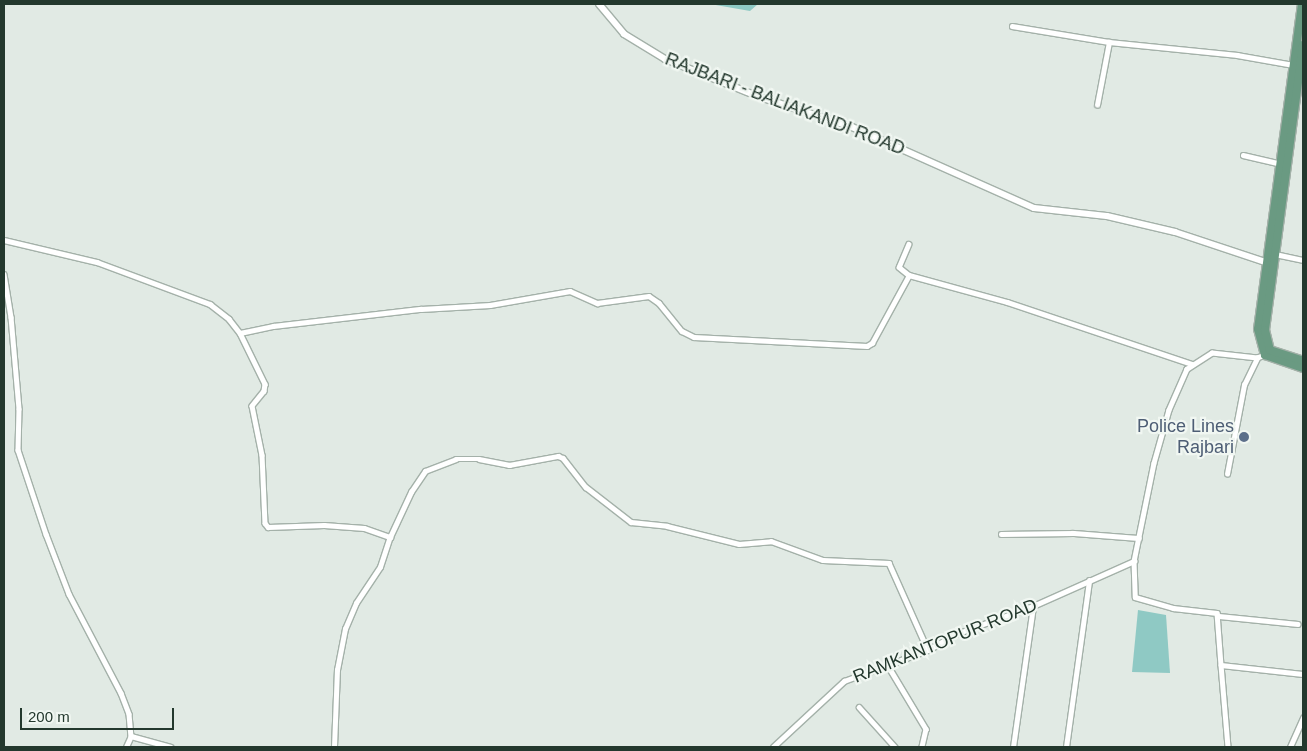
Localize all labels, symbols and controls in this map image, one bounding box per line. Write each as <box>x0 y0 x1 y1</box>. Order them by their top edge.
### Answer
street label: RAJBARI - BALIAKANDI ROAD <box>662 48 908 160</box>
place label: Police Lines Rajbari <box>1137 416 1234 458</box>
marker: Police Lines Rajbari <box>1238 431 1250 443</box>
street label: RAMKANTOPUR ROAD <box>850 594 1040 688</box>
scale bar <box>22 698 176 730</box>
text: 200 m <box>28 708 70 725</box>

